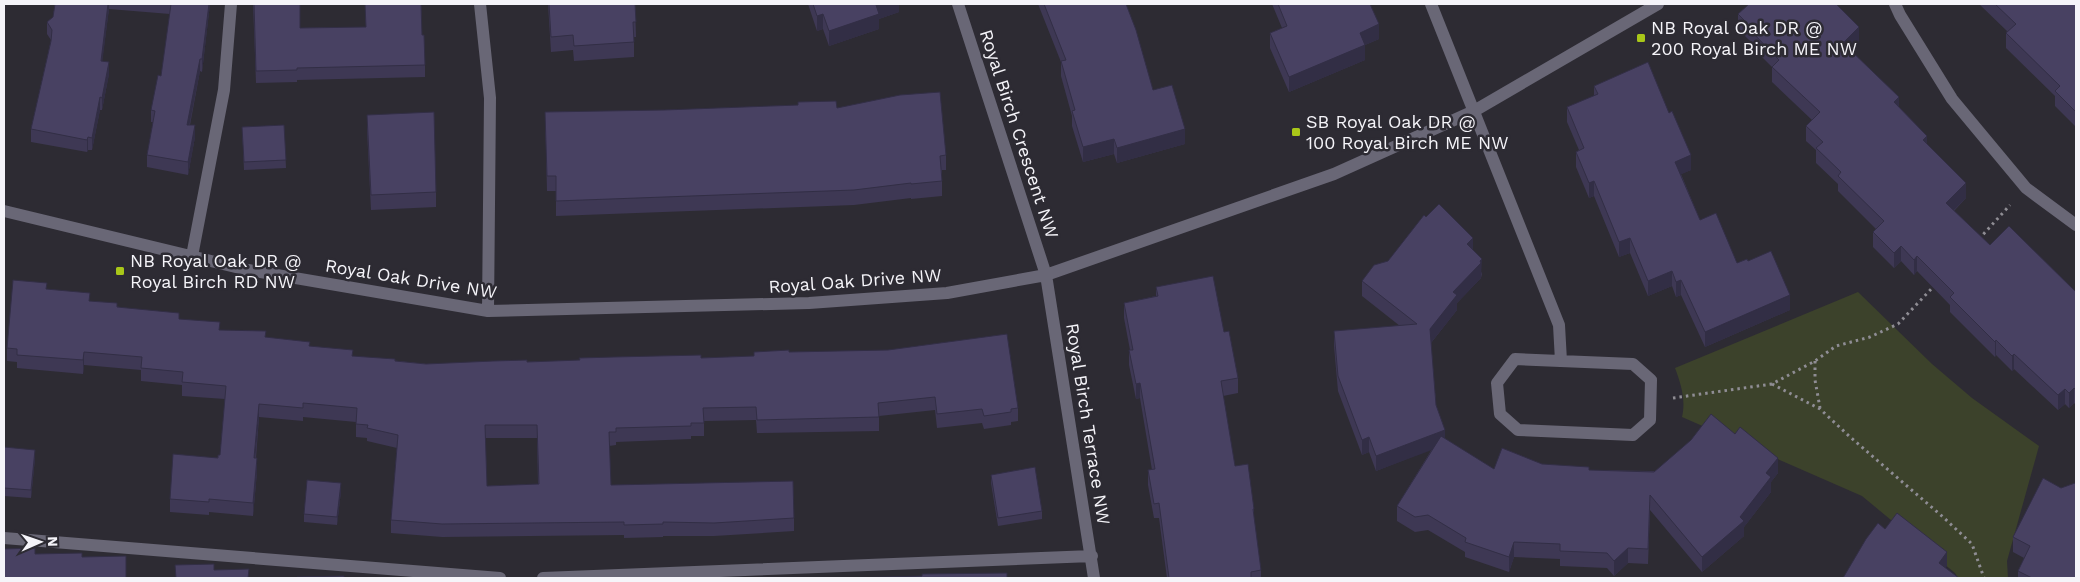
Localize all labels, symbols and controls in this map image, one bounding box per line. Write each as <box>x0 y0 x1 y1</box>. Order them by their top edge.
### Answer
place label: NB Royal Oak DR @ 200 Royal Birch ME NW <box>1651 17 1857 59</box>
street label: Royal Birch Crescent NW <box>976 27 1063 241</box>
marker: NB Royal Oak DR @ 200 Royal Birch ME NW <box>1635 32 1647 44</box>
place label: SB Royal Oak DR @ 100 Royal Birch ME NW <box>1306 111 1508 153</box>
marker: SB Royal Oak DR @ 100 Royal Birch ME NW <box>1290 126 1302 138</box>
place label: NB Royal Oak DR @ Royal Birch RD NW <box>130 250 302 292</box>
street label: Royal Oak Drive NW <box>324 255 498 302</box>
street label: Royal Oak Drive NW <box>768 264 942 297</box>
marker: NB Royal Oak DR @ Royal Birch RD NW <box>114 265 126 277</box>
street label: Royal Birch Terrace NW <box>1062 322 1115 526</box>
north arrow <box>15 517 65 567</box>
text: N <box>45 536 61 547</box>

